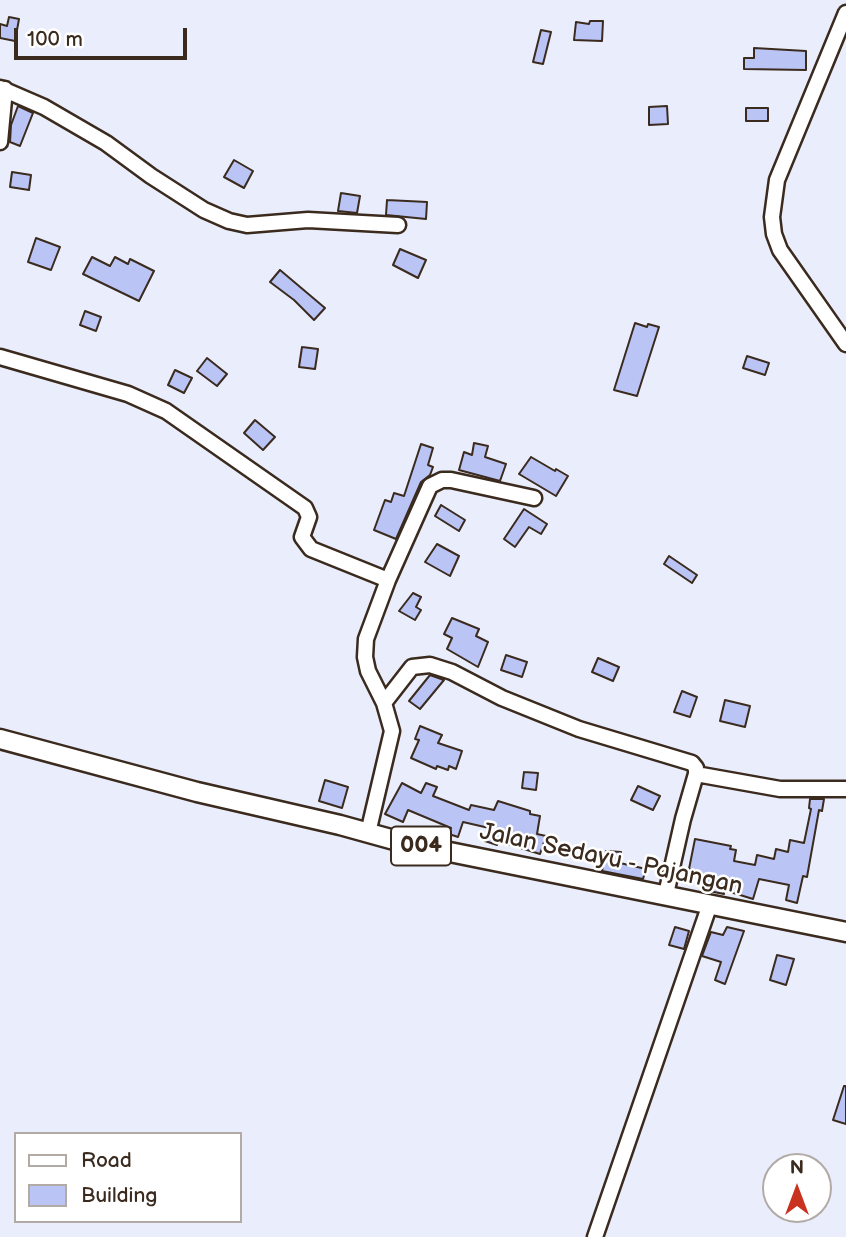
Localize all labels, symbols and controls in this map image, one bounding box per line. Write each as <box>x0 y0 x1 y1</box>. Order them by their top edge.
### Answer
scale bar <box>18 14 191 58</box>
text: 100 m <box>27 27 83 52</box>
street label: Jalan Sedayu - Pajangan <box>477 818 745 902</box>
road number: 004 <box>391 826 451 866</box>
legend <box>14 1132 242 1223</box>
text: Road <box>81 1148 132 1173</box>
north arrow <box>762 1153 832 1223</box>
text: N <box>790 1157 804 1180</box>
text: Building <box>81 1183 157 1208</box>

